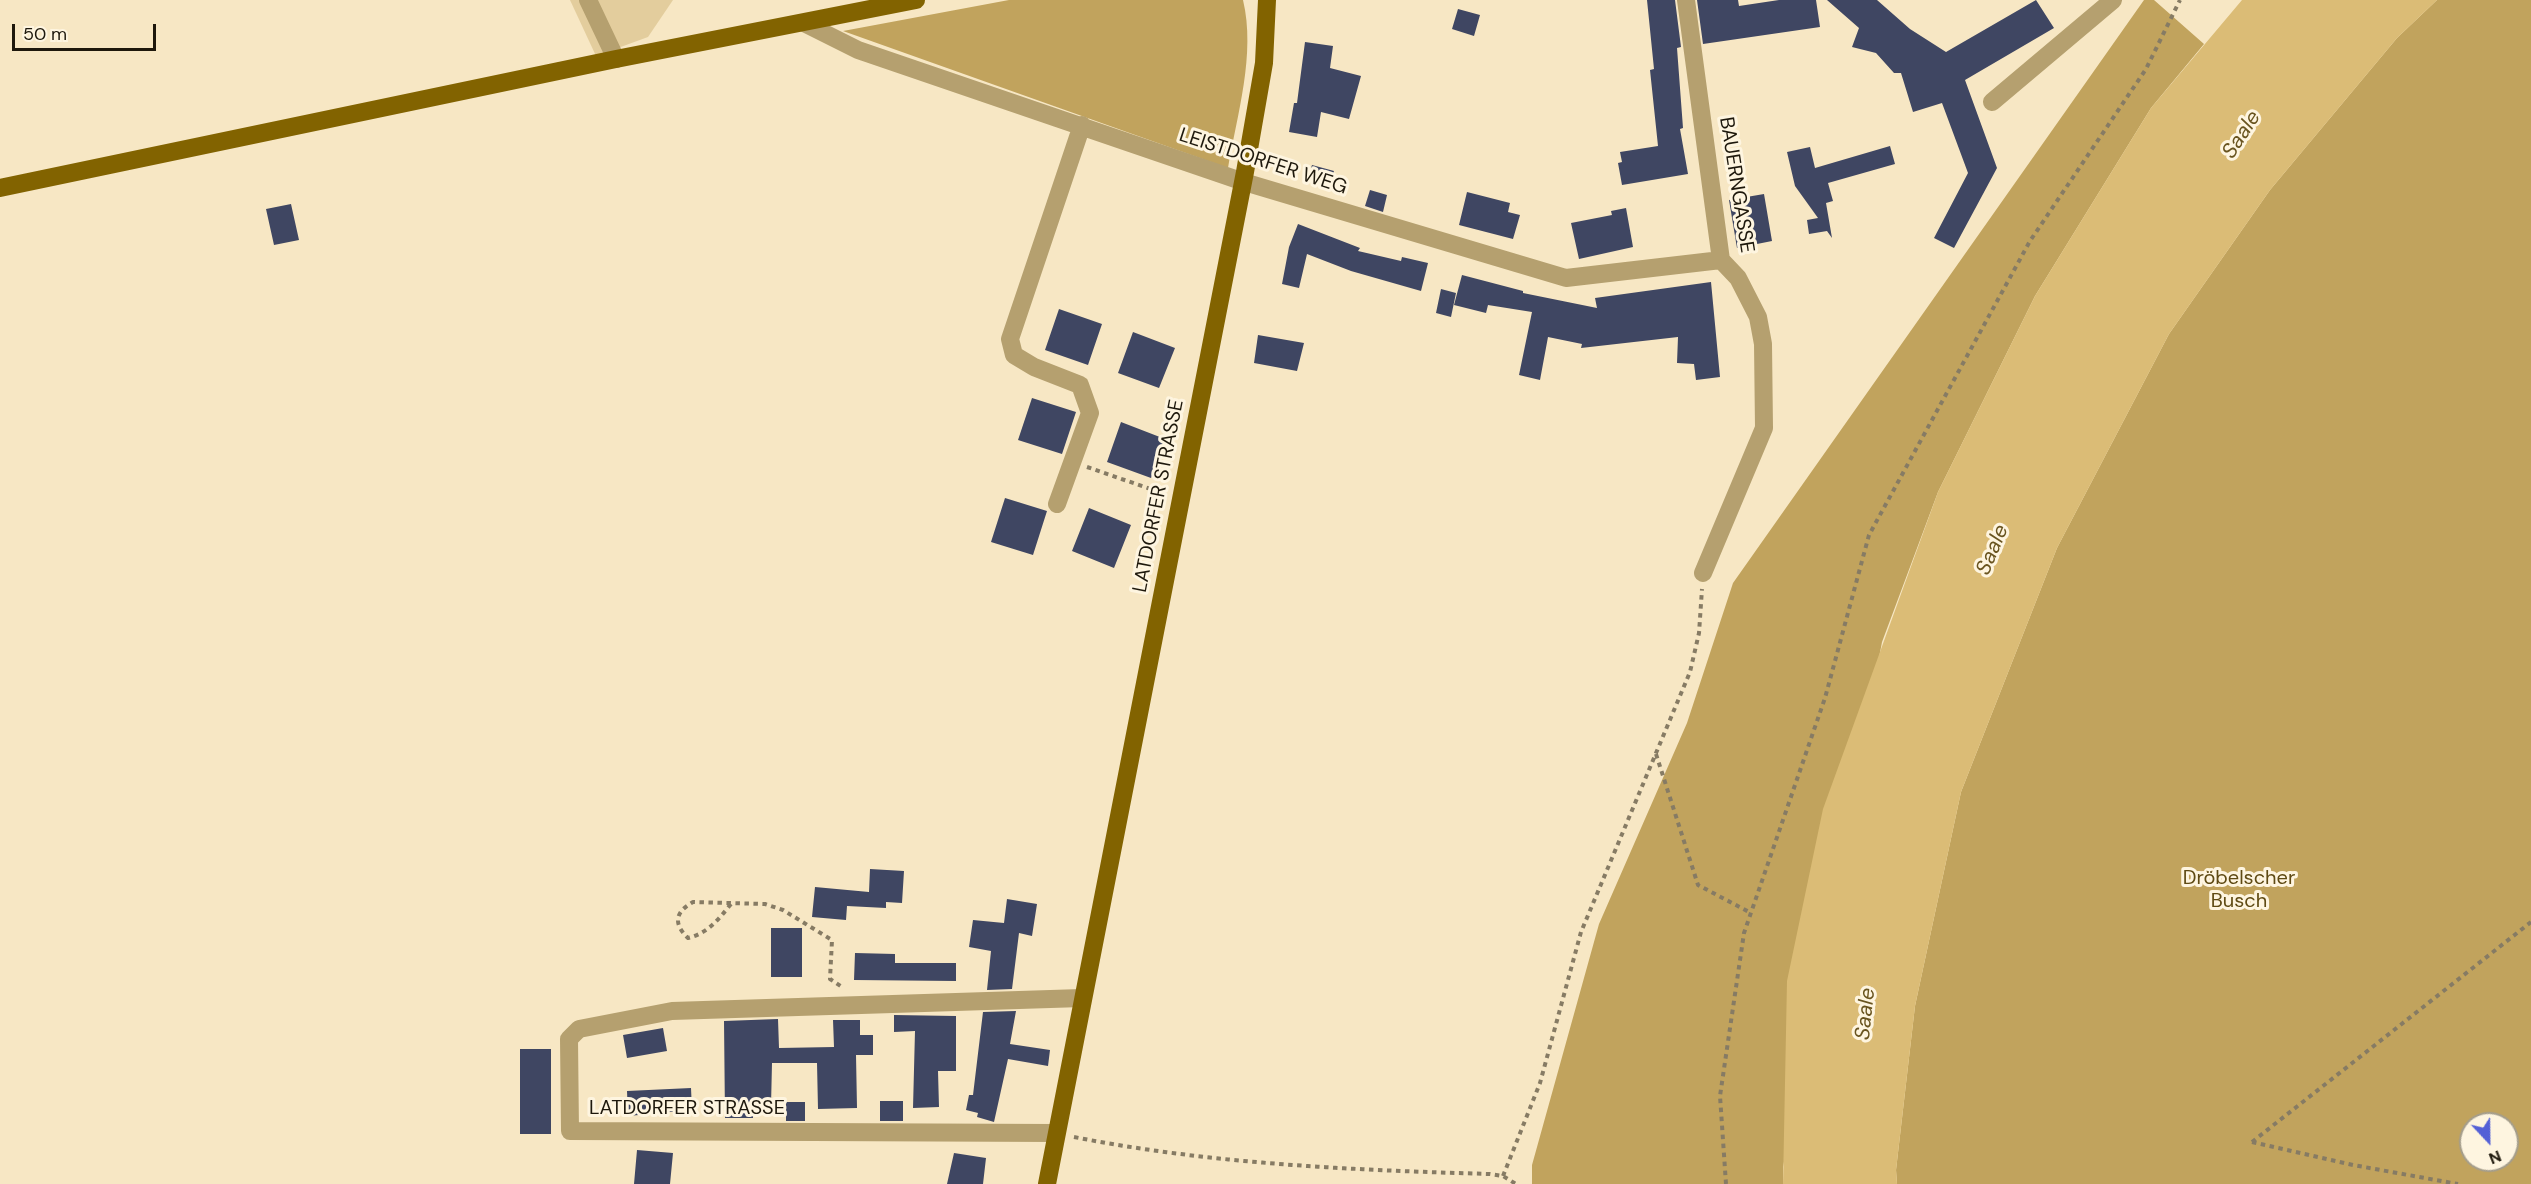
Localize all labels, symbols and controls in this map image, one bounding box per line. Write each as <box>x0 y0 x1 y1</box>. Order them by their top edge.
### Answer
scale bar <box>15 12 159 50</box>
text: 50 m <box>23 22 67 46</box>
water label: Saale <box>2217 106 2267 164</box>
street label: BAUERNGASSE <box>1713 115 1759 255</box>
street label: LEISTDORFER WEG <box>1176 124 1350 200</box>
street label: LATDORFER STRASSE <box>1129 398 1189 594</box>
water label: Saale <box>1971 521 2015 579</box>
park label: Dröbelscher Busch <box>2183 867 2295 914</box>
water label: Saale <box>1851 987 1881 1041</box>
street label: LATDORFER STRASSE <box>589 1097 785 1121</box>
north arrow <box>2459 1112 2519 1172</box>
text: N <box>2486 1145 2505 1169</box>

